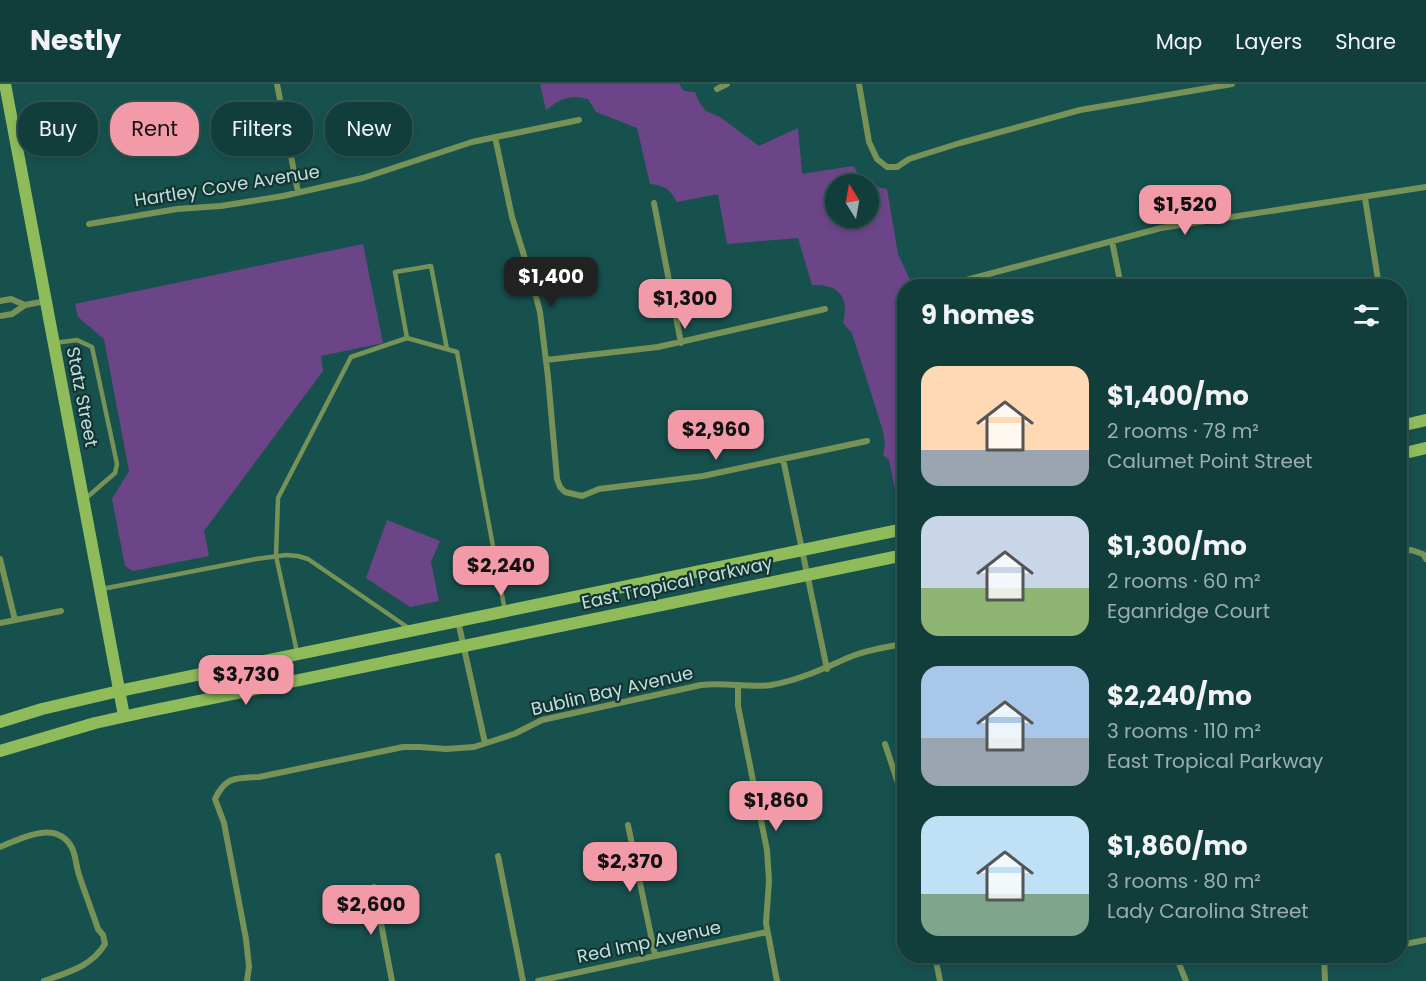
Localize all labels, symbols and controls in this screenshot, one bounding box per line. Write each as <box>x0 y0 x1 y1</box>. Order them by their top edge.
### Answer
text: Nestly <box>30 21 121 60</box>
text: Map <box>1156 27 1202 56</box>
text: Layers <box>1235 27 1302 56</box>
text: Share <box>1335 27 1396 56</box>
chip: Buy <box>18 102 98 156</box>
chip: Rent <box>110 102 199 156</box>
chip: Filters <box>211 102 313 156</box>
chip: New <box>325 102 412 156</box>
street label: Hartley Cove Avenue <box>132 158 321 213</box>
north arrow <box>825 174 879 228</box>
map controls <box>825 174 879 228</box>
pin: $1,520 <box>1136 185 1234 236</box>
text: $1,520 <box>1153 190 1217 218</box>
pin: $1,400 <box>502 257 600 308</box>
text: $1,400 <box>518 262 584 290</box>
pin: $1,300 <box>636 279 734 330</box>
text: $1,300 <box>653 284 717 312</box>
text: 9 homes <box>921 297 1035 333</box>
icon: filters <box>1350 299 1383 332</box>
street label: Statz Street <box>61 345 104 449</box>
text: $1,400/mo <box>1107 378 1249 414</box>
icon: home <box>969 390 1041 462</box>
pin: $2,960 <box>667 410 765 461</box>
text: $2,960 <box>682 415 750 443</box>
text: 2 rooms · 78 m² <box>1107 417 1259 445</box>
text: Calumet Point Street <box>1107 447 1313 475</box>
text: $1,300/mo <box>1107 528 1247 564</box>
icon: home <box>969 540 1041 612</box>
pin: $2,240 <box>452 546 550 597</box>
street label: East Tropical Parkway <box>579 550 775 615</box>
text: $2,240 <box>467 551 535 579</box>
text: 2 rooms · 60 m² <box>1107 567 1261 595</box>
text: Eganridge Court <box>1107 597 1270 625</box>
pin: $3,730 <box>197 655 295 706</box>
text: $3,730 <box>213 660 279 688</box>
street label: Bublin Bay Avenue <box>528 660 695 721</box>
text: $2,240/mo <box>1107 678 1252 714</box>
icon: home <box>969 690 1041 762</box>
text: 3 rooms · 110 m² <box>1107 717 1261 745</box>
text: East Tropical Parkway <box>1107 747 1323 775</box>
pin: $1,860 <box>727 781 825 832</box>
text: $1,860 <box>743 786 809 814</box>
text: $1,860/mo <box>1107 828 1248 864</box>
icon: home <box>969 840 1041 912</box>
pin: $2,370 <box>581 842 679 893</box>
text: $2,370 <box>597 847 663 875</box>
text: 3 rooms · 80 m² <box>1107 867 1261 895</box>
pin: $2,600 <box>322 885 420 936</box>
text: $2,600 <box>336 890 406 918</box>
text: Lady Carolina Street <box>1107 897 1309 925</box>
street label: Red Imp Avenue <box>575 914 723 969</box>

